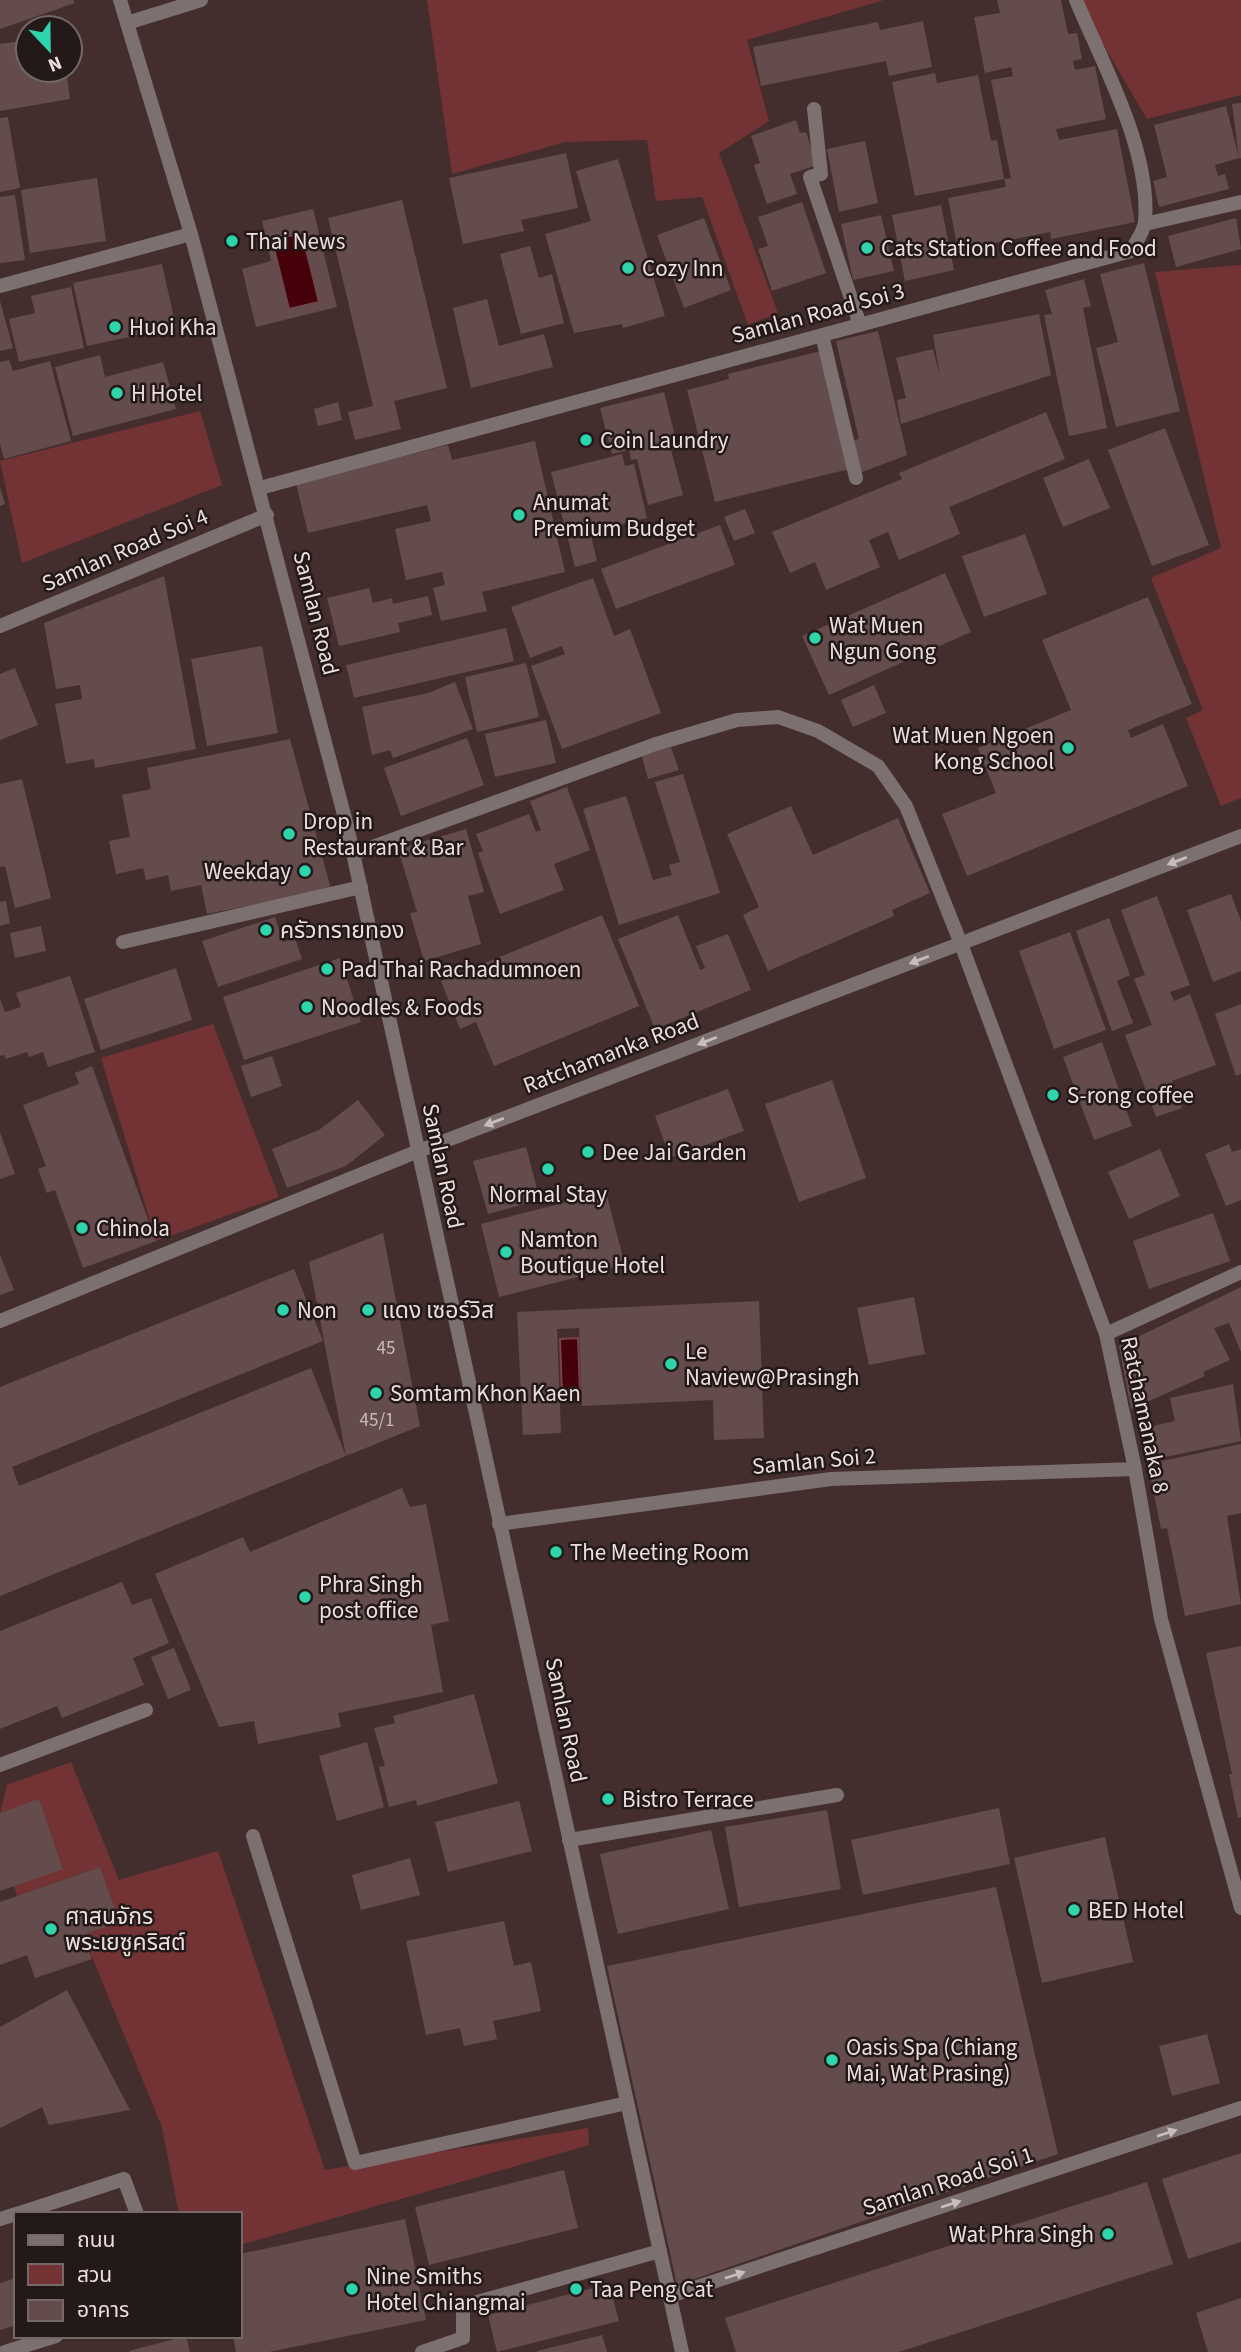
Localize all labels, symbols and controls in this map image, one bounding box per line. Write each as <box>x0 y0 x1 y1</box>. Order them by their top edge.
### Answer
north arrow <box>14 14 84 84</box>
text: N <box>44 48 66 78</box>
place label: Thai News <box>246 225 345 258</box>
place label: Cats Station Coffee and Food <box>881 232 1157 265</box>
marker: Thai News <box>224 233 240 249</box>
marker: Cats Station Coffee and Food <box>859 240 875 256</box>
place label: Cozy Inn <box>642 252 724 285</box>
marker: Cozy Inn <box>620 260 636 276</box>
street label: Samlan Road Soi 3 <box>728 274 908 352</box>
place label: Huoi Kha <box>129 311 217 344</box>
marker: Huoi Kha <box>107 319 123 335</box>
place label: H Hotel <box>131 377 202 410</box>
marker: H Hotel <box>109 385 125 401</box>
place label: Coin Laundry <box>600 424 729 457</box>
marker: Coin Laundry <box>578 432 594 448</box>
place label: Anumat Premium Budget <box>533 486 695 545</box>
street label: Samlan Road Soi 4 <box>37 500 213 600</box>
marker: Anumat Premium Budget <box>511 507 527 523</box>
street label: Samlan Road <box>285 547 347 679</box>
place label: Wat Muen Ngun Gong <box>829 609 936 668</box>
marker: Wat Muen Ngun Gong <box>807 630 823 646</box>
place label: Wat Muen Ngoen Kong School <box>892 719 1054 778</box>
marker: Wat Muen Ngoen Kong School <box>1060 740 1076 756</box>
place label: Drop in Restaurant & Bar <box>303 805 465 864</box>
marker: Drop in Restaurant & Bar <box>281 826 297 842</box>
place label: Weekday <box>204 855 291 888</box>
one-way arrow <box>1167 855 1188 866</box>
marker: Weekday <box>297 863 313 879</box>
place label: ครัวทรายทอง <box>280 914 404 947</box>
marker: ครัวทรายทอง <box>258 922 274 938</box>
place label: Pad Thai Rachadumnoen <box>341 953 581 986</box>
one-way arrow <box>909 954 930 965</box>
marker: Pad Thai Rachadumnoen <box>319 961 335 977</box>
place label: Noodles & Foods <box>321 991 482 1024</box>
marker: Noodles & Foods <box>299 999 315 1015</box>
street label: Ratchamanka Road <box>518 1004 704 1102</box>
one-way arrow <box>696 1035 717 1046</box>
place label: S-rong coffee <box>1067 1079 1194 1112</box>
marker: S-rong coffee <box>1045 1087 1061 1103</box>
street label: Samlan Road <box>414 1100 472 1232</box>
one-way arrow <box>483 1117 504 1128</box>
place label: Dee Jai Garden <box>602 1136 747 1169</box>
marker: Dee Jai Garden <box>580 1144 596 1160</box>
marker: Normal Stay <box>540 1161 556 1177</box>
place label: Normal Stay <box>489 1178 607 1211</box>
place label: Chinola <box>96 1212 170 1245</box>
marker: Chinola <box>74 1220 90 1236</box>
place label: Namton Boutique Hotel <box>520 1223 665 1282</box>
marker: Namton Boutique Hotel <box>498 1244 514 1260</box>
place label: Non <box>297 1294 337 1327</box>
place label: แดง เซอร์วิส <box>382 1294 494 1327</box>
marker: Non <box>275 1302 291 1318</box>
marker: แดง เซอร์วิส <box>360 1302 376 1318</box>
street label: Ratchamanaka 8 <box>1112 1333 1178 1497</box>
house number: 45 <box>377 1335 395 1362</box>
place label: Le Naview@Prasingh <box>685 1335 859 1394</box>
marker: Le Naview@Prasingh <box>663 1356 679 1372</box>
place label: Somtam Khon Kaen <box>390 1377 581 1410</box>
marker: Somtam Khon Kaen <box>368 1385 384 1401</box>
house number: 45/1 <box>360 1407 394 1434</box>
street label: Samlan Soi 2 <box>751 1439 877 1483</box>
place label: The Meeting Room <box>570 1536 749 1569</box>
marker: The Meeting Room <box>548 1544 564 1560</box>
place label: Phra Singh post office <box>319 1568 423 1627</box>
marker: Phra Singh post office <box>297 1589 313 1605</box>
street label: Samlan Road <box>537 1654 595 1786</box>
place label: Bistro Terrace <box>622 1783 754 1816</box>
marker: Bistro Terrace <box>600 1791 616 1807</box>
place label: BED Hotel <box>1088 1894 1184 1927</box>
place label: ศาสนจักร พระเยซูคริสต์ <box>65 1900 186 1959</box>
marker: BED Hotel <box>1066 1902 1082 1918</box>
marker: ศาสนจักร พระเยซูคริสต์ <box>43 1921 59 1937</box>
place label: Oasis Spa (Chiang Mai, Wat Prasing) <box>846 2031 1018 2090</box>
marker: Oasis Spa (Chiang Mai, Wat Prasing) <box>824 2052 840 2068</box>
one-way arrow <box>1157 2127 1178 2138</box>
street label: Samlan Road Soi 1 <box>858 2138 1038 2224</box>
one-way arrow <box>941 2198 962 2208</box>
legend <box>14 2212 242 2338</box>
place label: Wat Phra Singh <box>949 2218 1094 2251</box>
text: ถนน <box>77 2225 115 2255</box>
marker: Wat Phra Singh <box>1100 2226 1116 2242</box>
text: สวน <box>77 2260 112 2290</box>
place label: Nine Smiths Hotel Chiangmai <box>366 2260 526 2319</box>
one-way arrow <box>724 2269 745 2279</box>
place label: Taa Peng Cat <box>590 2273 714 2306</box>
marker: Nine Smiths Hotel Chiangmai <box>344 2281 360 2297</box>
marker: Taa Peng Cat <box>568 2281 584 2297</box>
text: อาคาร <box>77 2295 129 2325</box>

